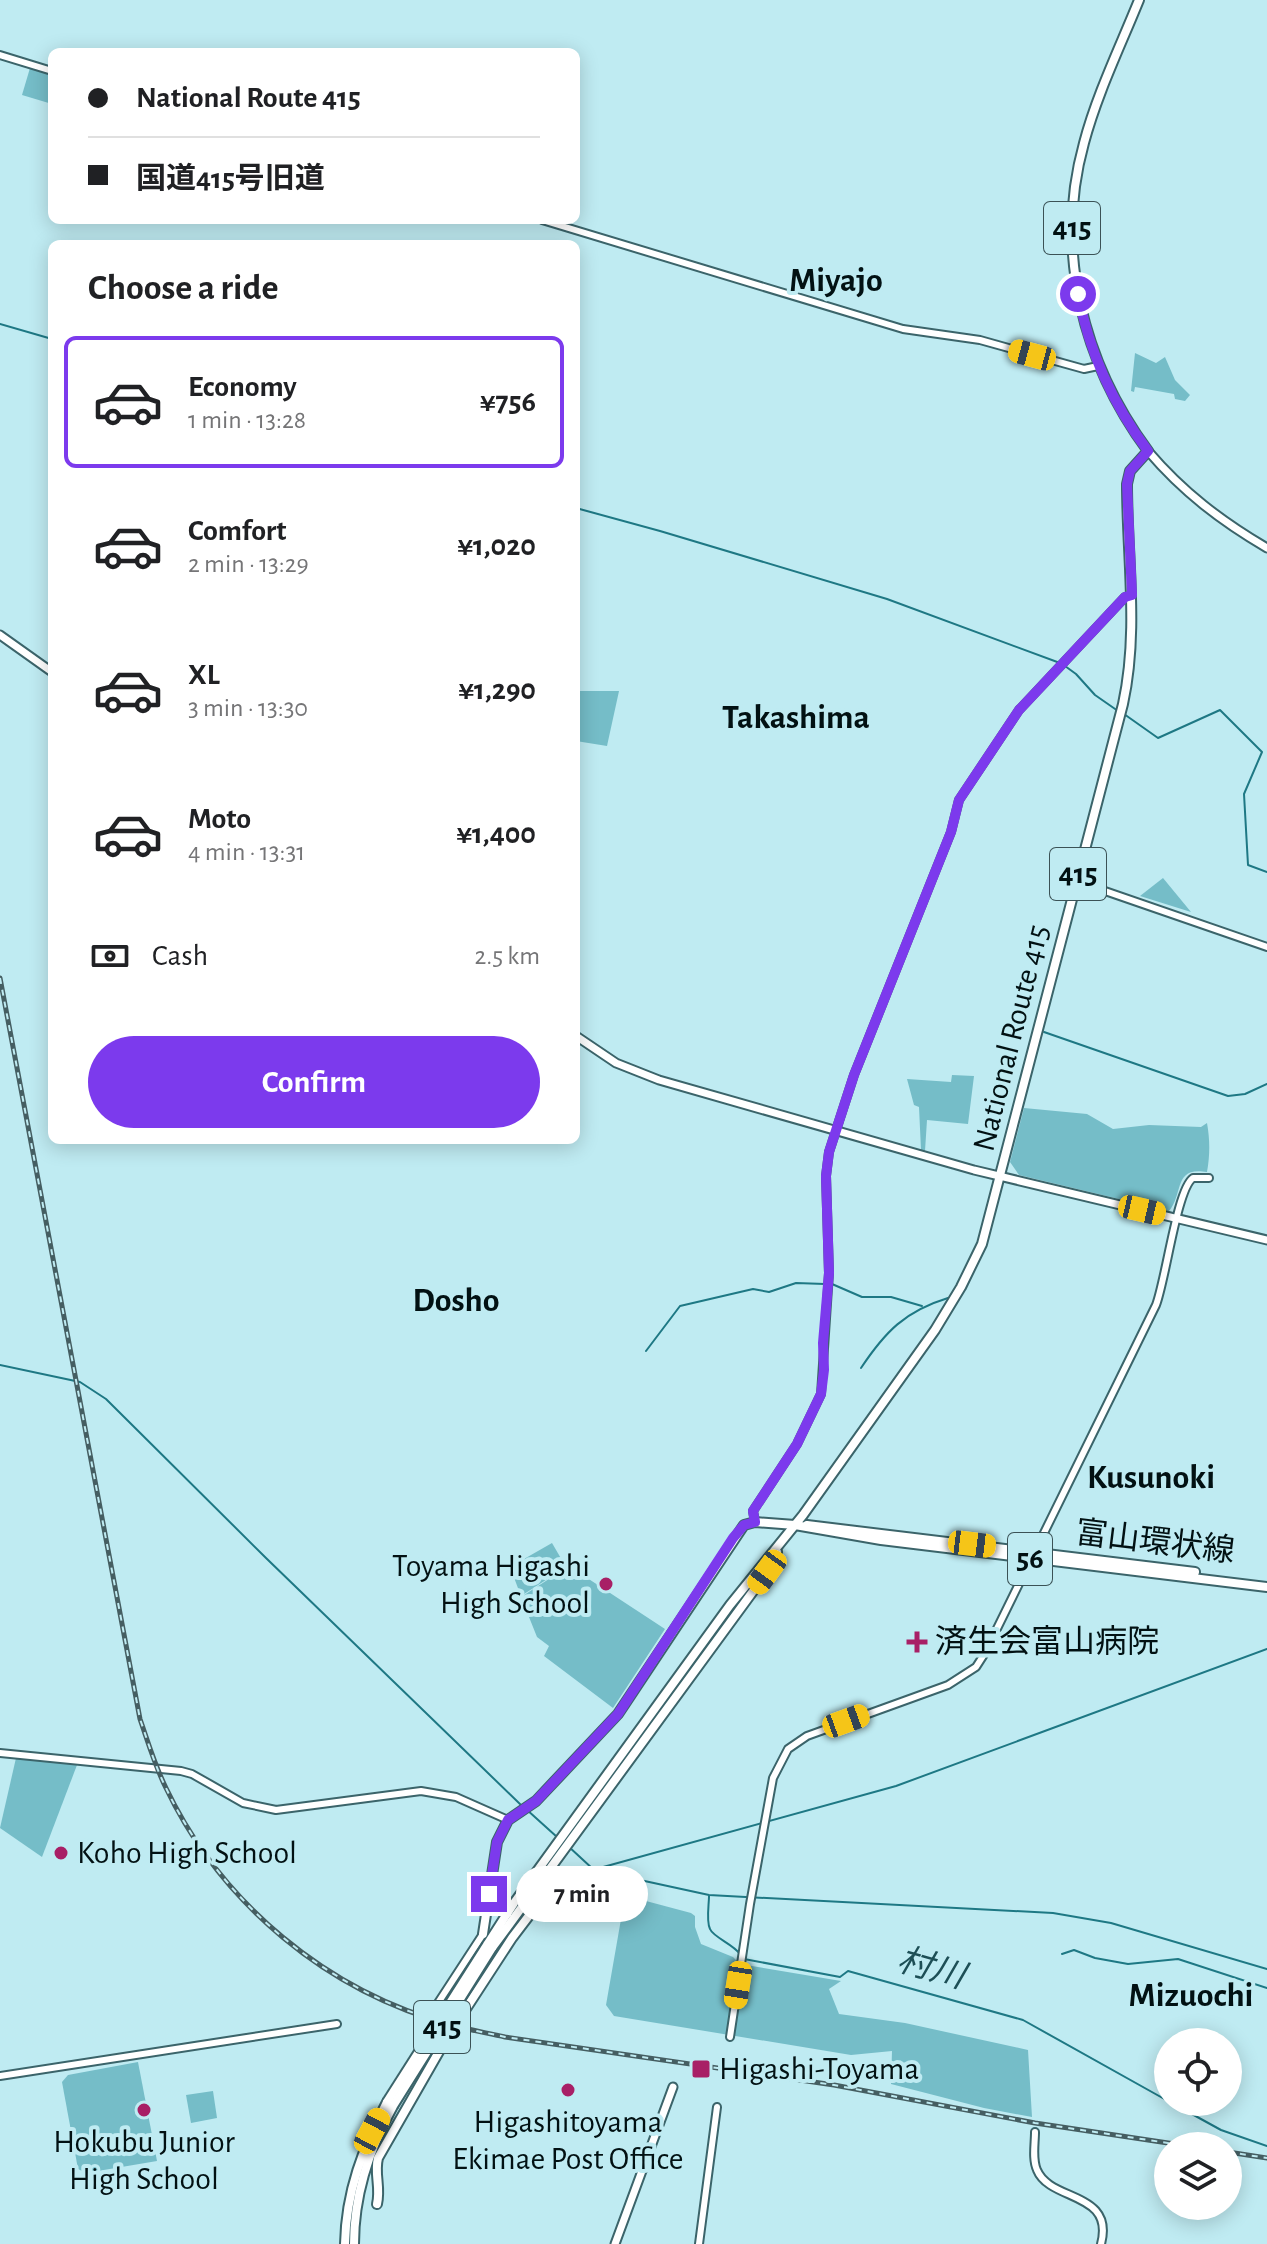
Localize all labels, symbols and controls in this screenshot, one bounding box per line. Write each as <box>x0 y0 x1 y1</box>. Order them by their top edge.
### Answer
text: National Route 415 <box>136 83 361 113</box>
text: 国道415号旧道 <box>136 164 325 194</box>
road number: 415 <box>1044 202 1100 254</box>
district label: Miyajo <box>789 264 883 298</box>
text: Choose a ride <box>88 270 278 306</box>
route start <box>1060 276 1096 312</box>
car <box>1006 337 1058 373</box>
icon: car <box>92 366 164 438</box>
text: Economy <box>188 372 297 402</box>
text: ¥756 <box>480 387 536 417</box>
text: 1 min · 13:28 <box>188 407 306 433</box>
icon: car <box>92 510 164 582</box>
text: Comfort <box>188 516 287 546</box>
text: ¥1,020 <box>457 531 536 561</box>
text: 2 min · 13:29 <box>188 551 309 577</box>
icon: car <box>92 654 164 726</box>
text: XL <box>188 660 220 690</box>
text: ¥1,290 <box>458 675 536 705</box>
text: 3 min · 13:30 <box>188 695 308 721</box>
district label: Takashima <box>722 701 870 735</box>
icon: car <box>92 798 164 870</box>
text: Moto <box>188 804 251 834</box>
text: ¥1,400 <box>456 819 536 849</box>
text: 4 min · 13:31 <box>188 839 305 865</box>
road number: 415 <box>1050 848 1106 900</box>
street label: National Route 415 <box>967 922 1055 1154</box>
icon: cash <box>88 934 132 978</box>
text: Cash <box>152 941 208 971</box>
text: 2.5 km <box>474 943 540 969</box>
button: Confirm <box>88 1036 540 1128</box>
car <box>1116 1193 1168 1227</box>
district label: Dosho <box>413 1284 499 1318</box>
district label: Kusunoki <box>1087 1461 1215 1495</box>
street label: 富山環状線 <box>1074 1514 1237 1568</box>
car <box>947 1529 997 1559</box>
road number: 56 <box>1008 1533 1052 1585</box>
car <box>743 1546 791 1598</box>
place label: Toyama Higashi High School <box>392 1550 590 1619</box>
marker: Toyama Higashi High School <box>597 1575 615 1593</box>
place label: 済生会富山病院 <box>935 1624 1159 1658</box>
marker: 済生会富山病院 <box>906 1631 928 1653</box>
car <box>819 1702 873 1740</box>
place label: Koho High School <box>77 1837 297 1869</box>
marker: Koho High School <box>52 1844 70 1862</box>
callout: 7 min <box>517 1866 649 1922</box>
route end <box>471 1876 507 1912</box>
text: 7 min <box>554 1881 610 1907</box>
water label: 村川 <box>894 1941 972 1996</box>
car <box>722 1959 754 2011</box>
district label: Mizuochi <box>1129 1979 1253 2013</box>
road number: 415 <box>414 2001 470 2053</box>
map controls <box>1154 2028 1242 2220</box>
button: locate <box>1154 2028 1242 2116</box>
place label: Higashi-Toyama <box>719 2053 919 2085</box>
marker: Higashi-Toyama <box>690 2058 712 2080</box>
marker: Higashitoyama Ekimae Post Office <box>559 2081 577 2099</box>
marker: Hokubu Junior High School <box>135 2101 153 2119</box>
car <box>350 2104 394 2158</box>
place label: Higashitoyama Ekimae Post Office <box>452 2106 684 2175</box>
place label: Hokubu Junior High School <box>53 2126 235 2195</box>
button: layers <box>1154 2132 1242 2220</box>

